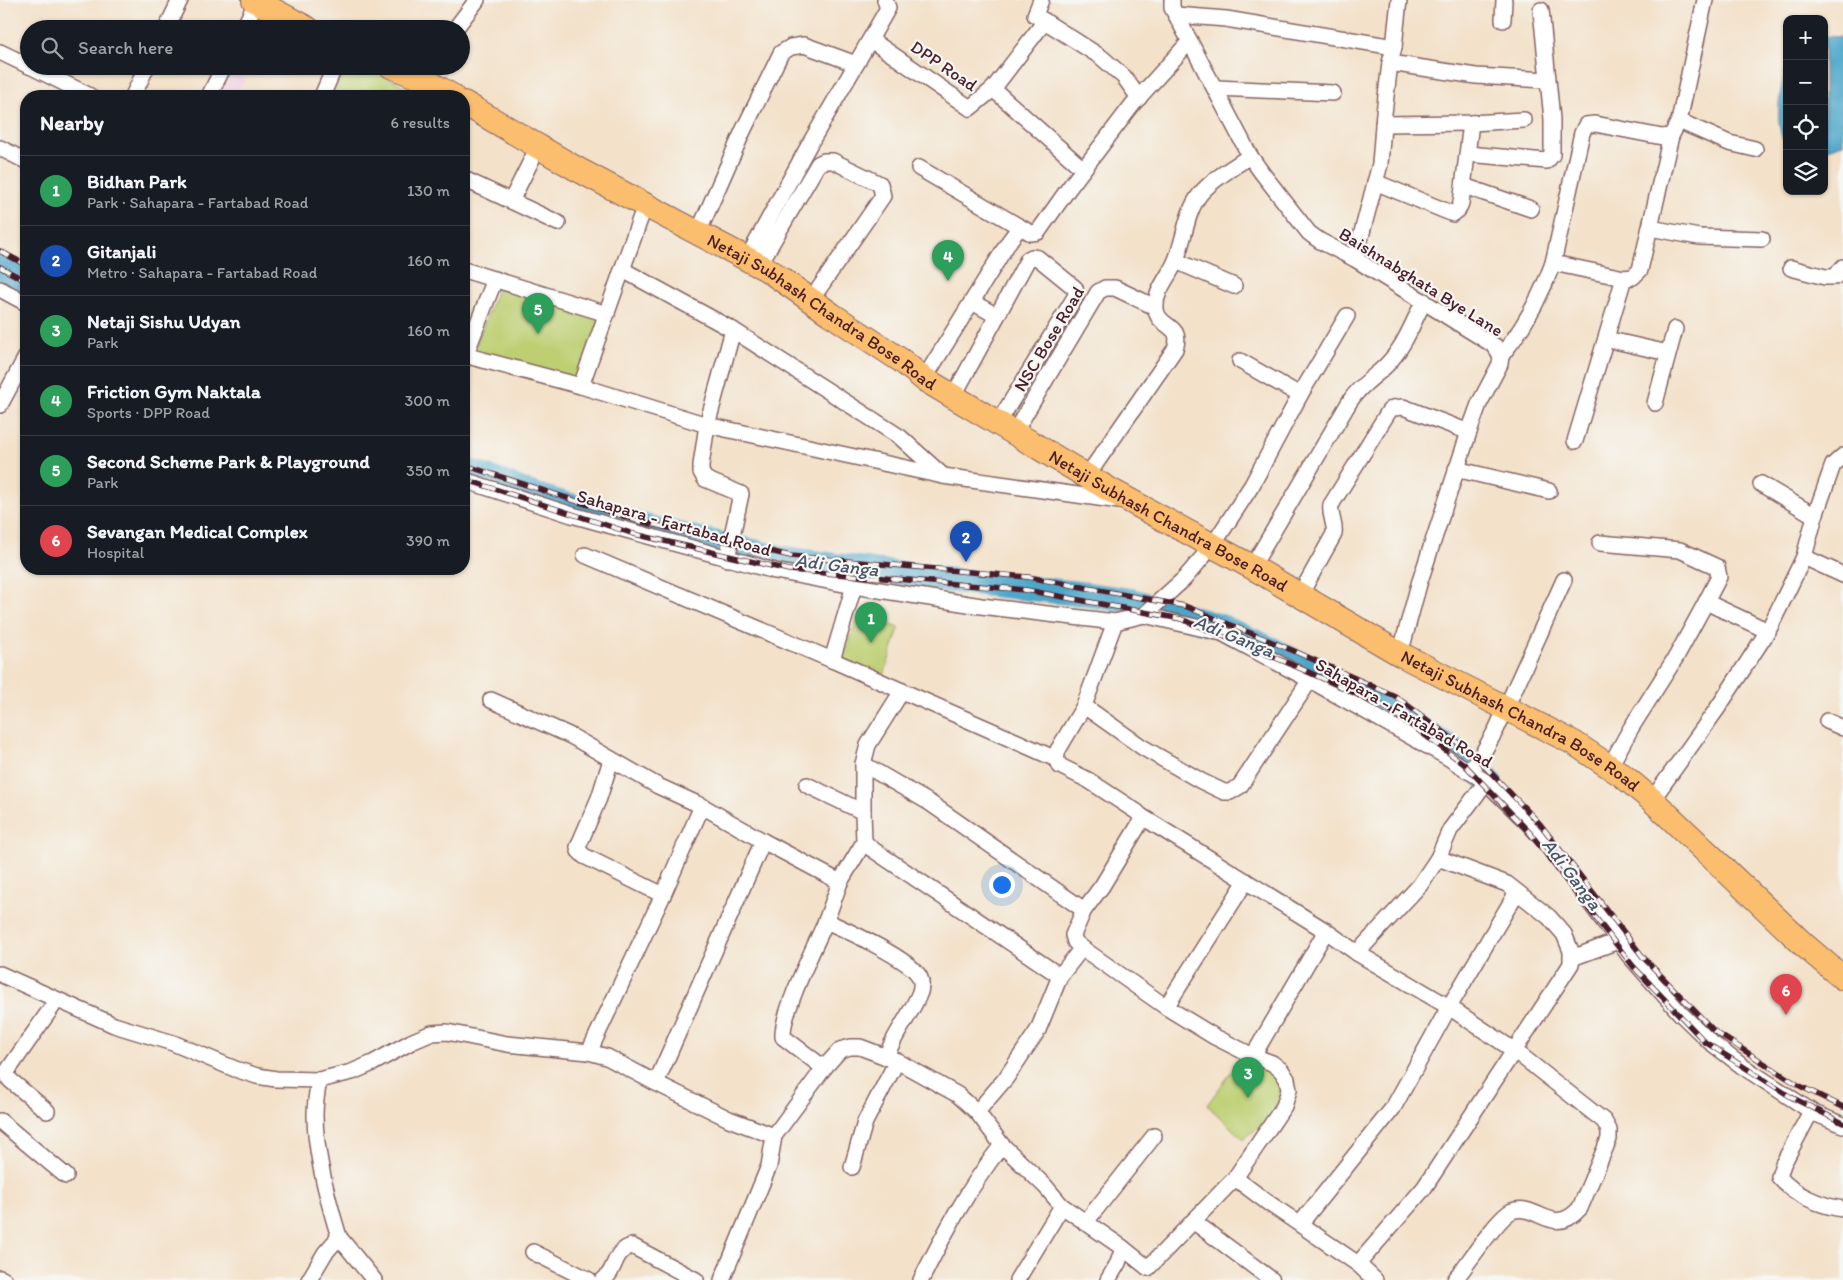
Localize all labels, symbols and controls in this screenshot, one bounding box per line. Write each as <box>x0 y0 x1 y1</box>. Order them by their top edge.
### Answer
map controls <box>1783 15 1828 195</box>
button: + <box>1783 15 1828 60</box>
search box <box>20 20 470 75</box>
icon: search <box>38 34 66 62</box>
text: Search here <box>78 36 173 59</box>
street label: DPP Road <box>907 36 982 96</box>
button: − <box>1783 60 1828 105</box>
button: locate <box>1783 105 1828 150</box>
text: Nearby <box>40 110 104 135</box>
text: 6 results <box>390 113 450 132</box>
button: layers <box>1783 150 1828 195</box>
text: Bidhan Park <box>87 170 187 193</box>
text: 1 <box>52 181 60 200</box>
text: 130 m <box>407 181 450 200</box>
text: Park · Sahapara - Fartabad Road <box>87 193 308 212</box>
street label: Baishnabghata Bye Lane <box>1335 222 1507 342</box>
street label: Netaji Subhash Chandra Bose Road <box>703 229 941 395</box>
text: Gitanjali <box>87 240 156 263</box>
pin: 4 <box>932 240 964 281</box>
text: 2 <box>52 251 60 270</box>
text: 160 m <box>407 251 450 270</box>
text: Metro · Sahapara - Fartabad Road <box>87 263 317 282</box>
street label: NSC Bose Road <box>1009 282 1089 396</box>
pin: 5 <box>522 293 554 334</box>
text: Netaji Sishu Udyan <box>87 310 240 333</box>
text: 3 <box>52 321 60 340</box>
text: 160 m <box>407 321 450 340</box>
text: Park <box>87 333 118 352</box>
text: Friction Gym Naktala <box>87 380 261 403</box>
text: 4 <box>51 391 61 410</box>
text: 300 m <box>405 391 450 410</box>
text: Sports · DPP Road <box>87 403 210 422</box>
street label: Netaji Subhash Chandra Bose Road <box>1045 445 1292 597</box>
text: Second Scheme Park & Playground <box>87 450 370 473</box>
text: 5 <box>52 461 60 480</box>
text: 350 m <box>406 461 450 480</box>
text: Park <box>87 473 118 492</box>
street label: Sahapara - Fartabad Road <box>574 485 774 561</box>
text: Sevangan Medical Complex <box>87 520 308 543</box>
pin: 2 <box>950 521 982 562</box>
text: 6 <box>52 531 60 550</box>
text: 390 m <box>406 531 450 550</box>
text: Hospital <box>87 543 144 562</box>
water label: Adi Ganga <box>794 548 880 582</box>
pin: 1 <box>855 602 887 643</box>
water label: Adi Ganga <box>1191 610 1277 662</box>
street label: Netaji Subhash Chandra Bose Road <box>1397 645 1645 796</box>
street label: Sahapara - Fartabad Road <box>1311 653 1497 773</box>
water label: Adi Ganga <box>1538 834 1607 915</box>
your location <box>989 872 1015 898</box>
pin: 6 <box>1770 974 1802 1015</box>
pin: 3 <box>1232 1057 1264 1098</box>

